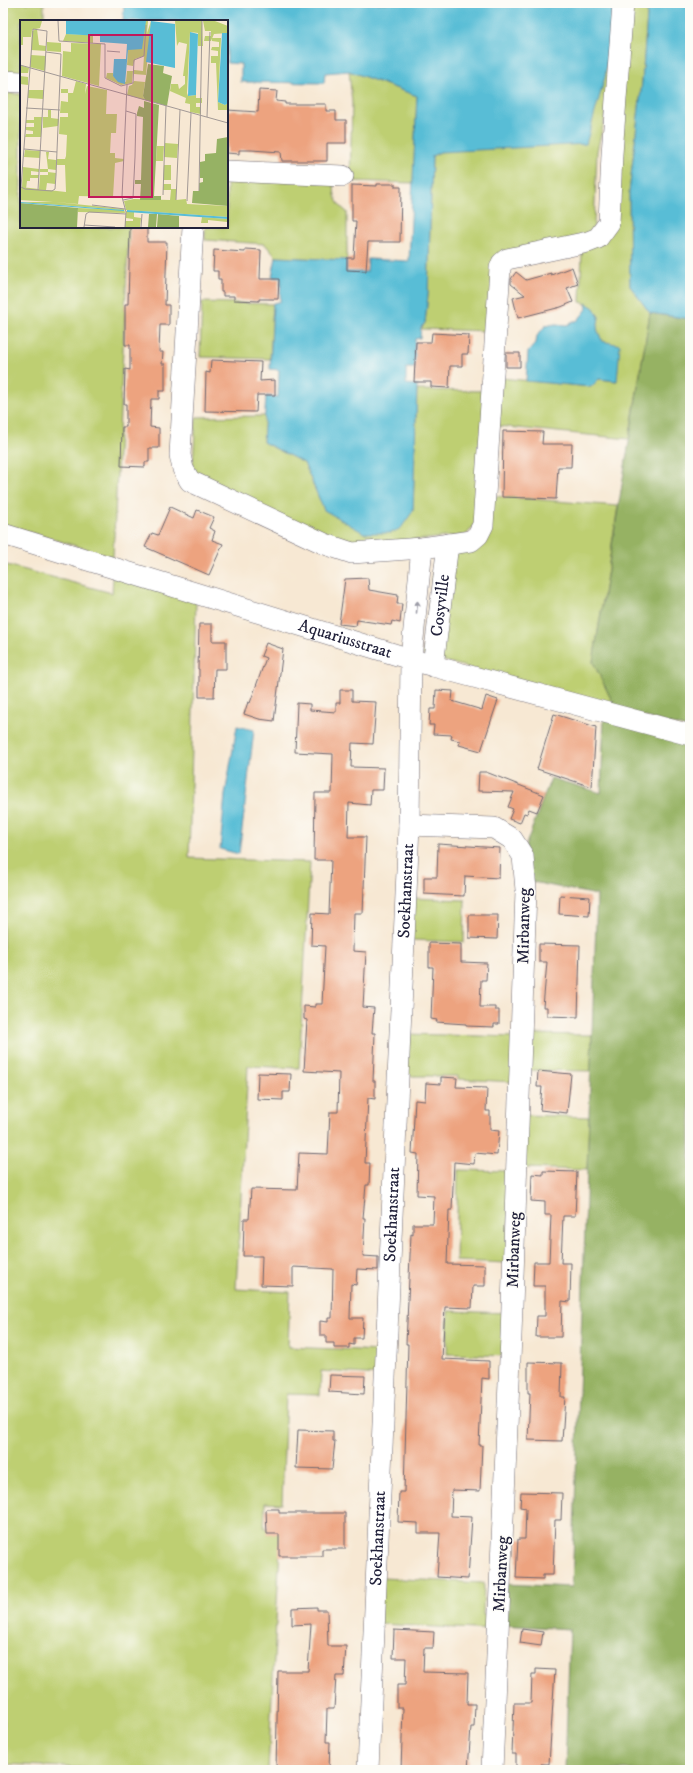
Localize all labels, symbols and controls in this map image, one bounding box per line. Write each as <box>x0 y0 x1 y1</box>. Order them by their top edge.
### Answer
inset map <box>20 20 228 228</box>
street label: Cosyville <box>426 573 455 638</box>
one-way arrow <box>413 601 421 614</box>
street label: Aquariusstraat <box>296 614 395 664</box>
street label: Soekhanstraat <box>393 842 419 939</box>
street label: Mirbanweg <box>512 887 536 964</box>
street label: Soekhanstraat <box>379 1166 405 1263</box>
street label: Mirbanweg <box>502 1211 526 1289</box>
street label: Soekhanstraat <box>365 1490 391 1586</box>
street label: Mirbanweg <box>488 1535 514 1613</box>

